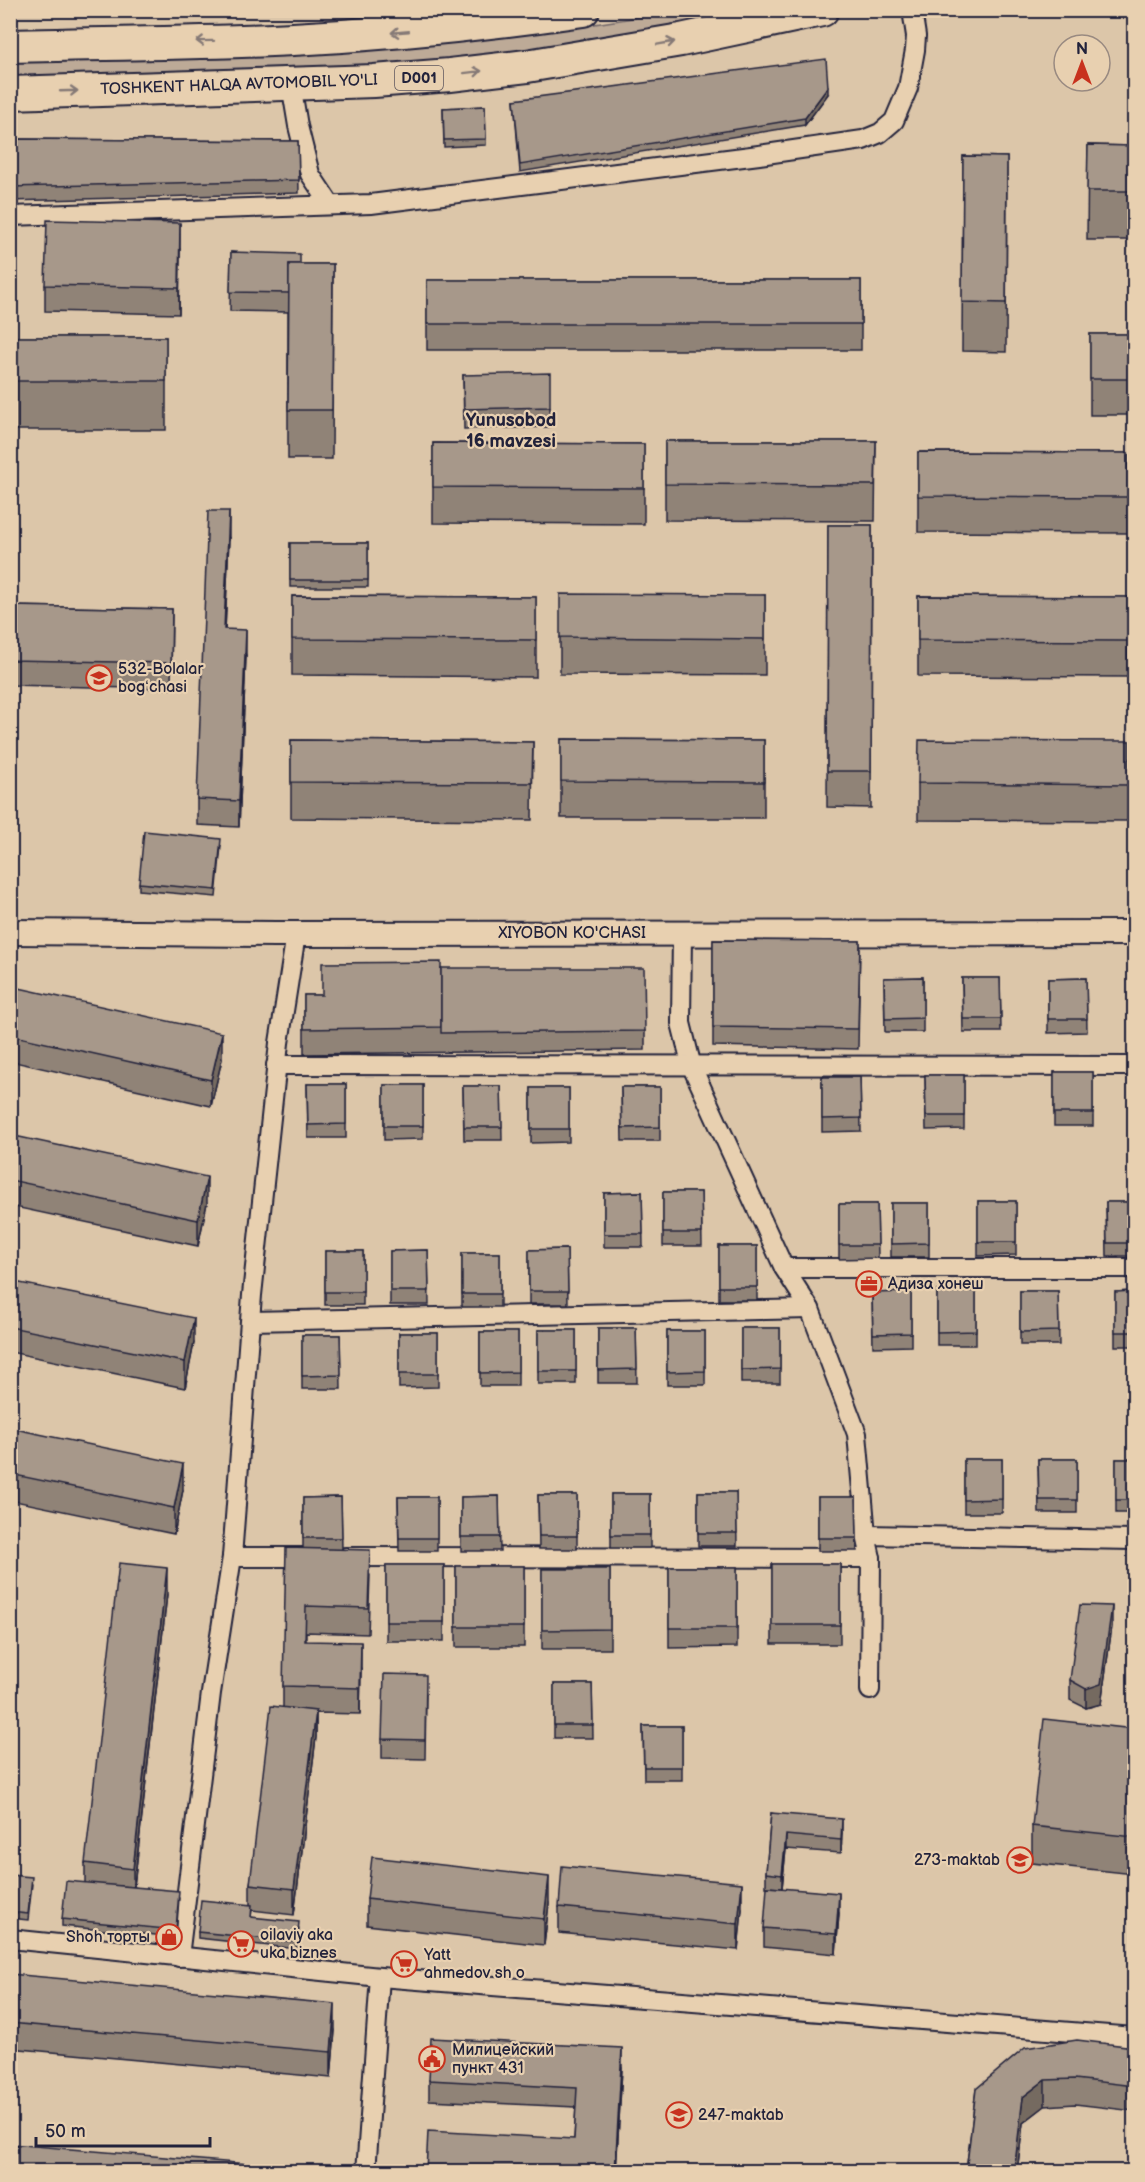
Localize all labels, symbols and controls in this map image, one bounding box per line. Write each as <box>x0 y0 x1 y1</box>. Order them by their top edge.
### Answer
one-way arrow <box>391 27 411 38</box>
north arrow <box>1052 33 1112 93</box>
one-way arrow <box>196 35 216 47</box>
one-way arrow <box>656 37 675 48</box>
text: N <box>1076 40 1088 59</box>
road number: D001 <box>395 66 443 90</box>
one-way arrow <box>463 66 483 77</box>
street label: TOSHKENT HALQA AVTOMOBIL YO'LI <box>100 71 378 99</box>
one-way arrow <box>58 85 78 97</box>
district label: Yunusobod 16 mavzesi <box>466 410 556 452</box>
place label: 532-Bolalar bogʻchasi <box>118 660 203 697</box>
school or university icon: 532-Bolalar bogʻchasi <box>84 663 114 693</box>
street label: XIYOBON KO'CHASI <box>497 924 646 943</box>
office icon: Адиза хонеш <box>854 1269 884 1299</box>
place label: Адиза хонеш <box>887 1275 984 1294</box>
school or university icon: 273-maktab <box>1005 1845 1035 1875</box>
place label: 273-maktab <box>914 1851 1000 1870</box>
shop icon: Shoh торты <box>154 1922 184 1952</box>
place label: oilaviy aka uka biznes <box>260 1926 337 1963</box>
place label: Shoh торты <box>66 1928 150 1947</box>
supermarket icon: oilaviy aka uka biznes <box>226 1929 256 1959</box>
place label: Yatt ahmedov sh o <box>423 1946 525 1983</box>
supermarket icon: Yatt ahmedov sh o <box>389 1949 419 1979</box>
place label: Милицейский пункт 431 <box>452 2041 554 2078</box>
public building icon: Милицейский пункт 431 <box>417 2044 447 2074</box>
school or university icon: 247-maktab <box>664 2100 694 2130</box>
place label: 247-maktab <box>698 2106 784 2125</box>
scale bar <box>36 2110 210 2148</box>
text: 50 m <box>45 2121 86 2142</box>

